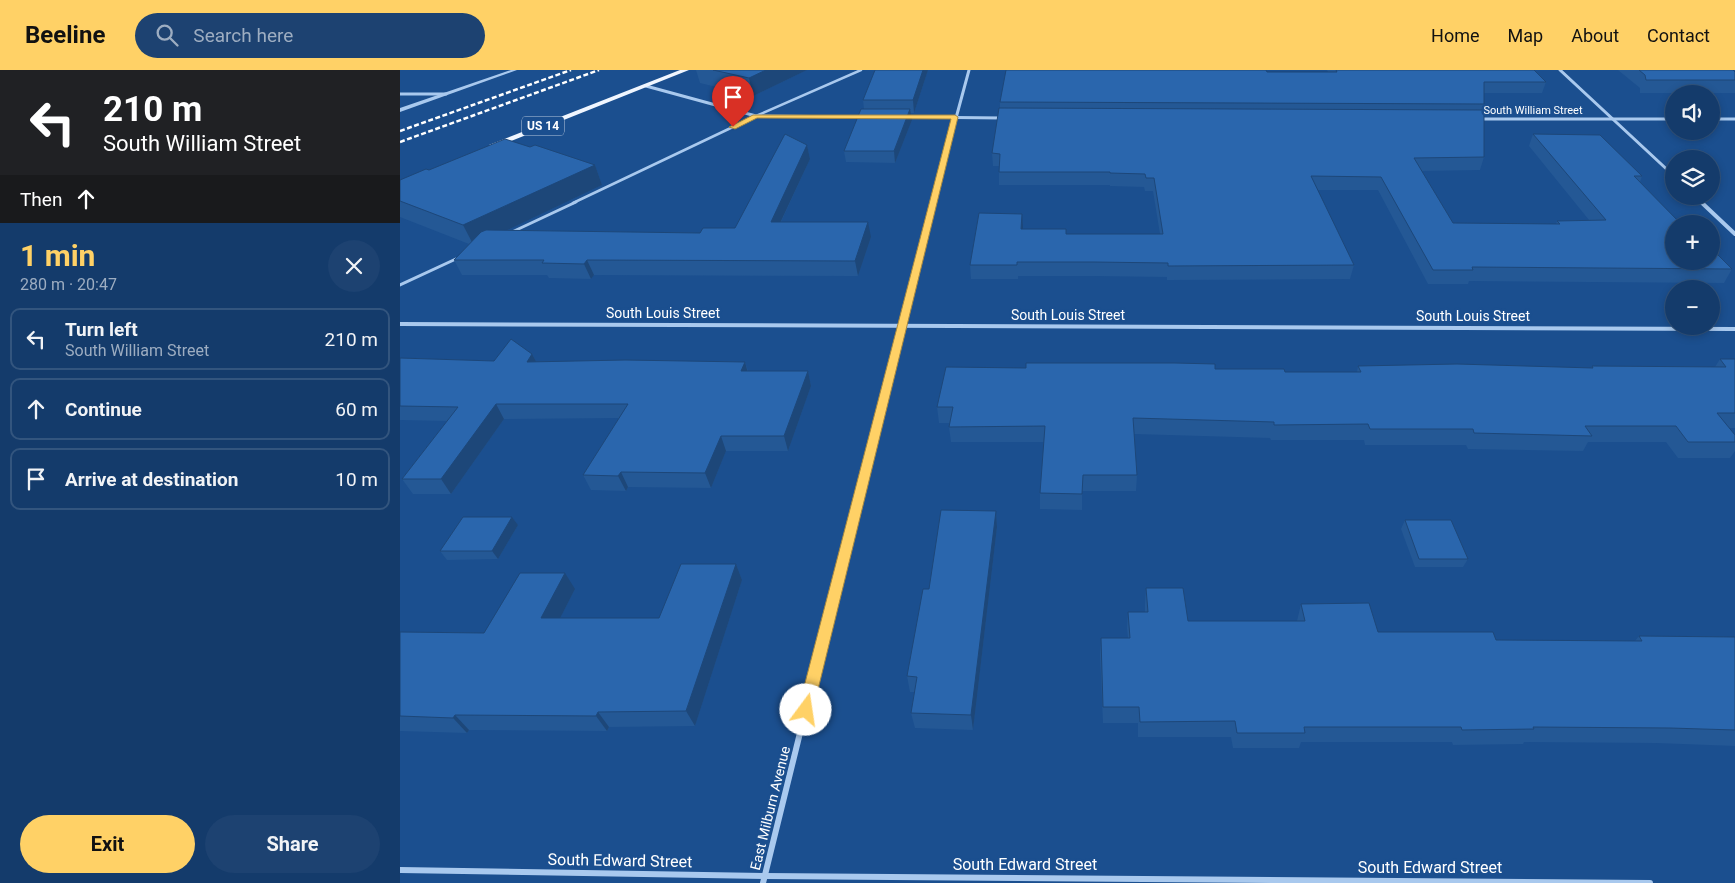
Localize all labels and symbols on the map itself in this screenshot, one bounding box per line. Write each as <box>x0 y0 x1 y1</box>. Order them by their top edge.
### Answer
pin <box>712 76 754 127</box>
street label: South William Street <box>1483 104 1583 117</box>
road number: US 14 <box>522 116 564 136</box>
street label: South Louis Street <box>606 305 720 321</box>
street label: South Louis Street <box>1011 307 1125 323</box>
street label: South Louis Street <box>1416 308 1530 324</box>
position arrow <box>779 683 831 735</box>
street label: East Milburn Avenue <box>747 744 793 872</box>
street label: South Edward Street <box>548 850 692 871</box>
street label: South Edward Street <box>953 855 1097 874</box>
street label: South Edward Street <box>1358 858 1502 877</box>

